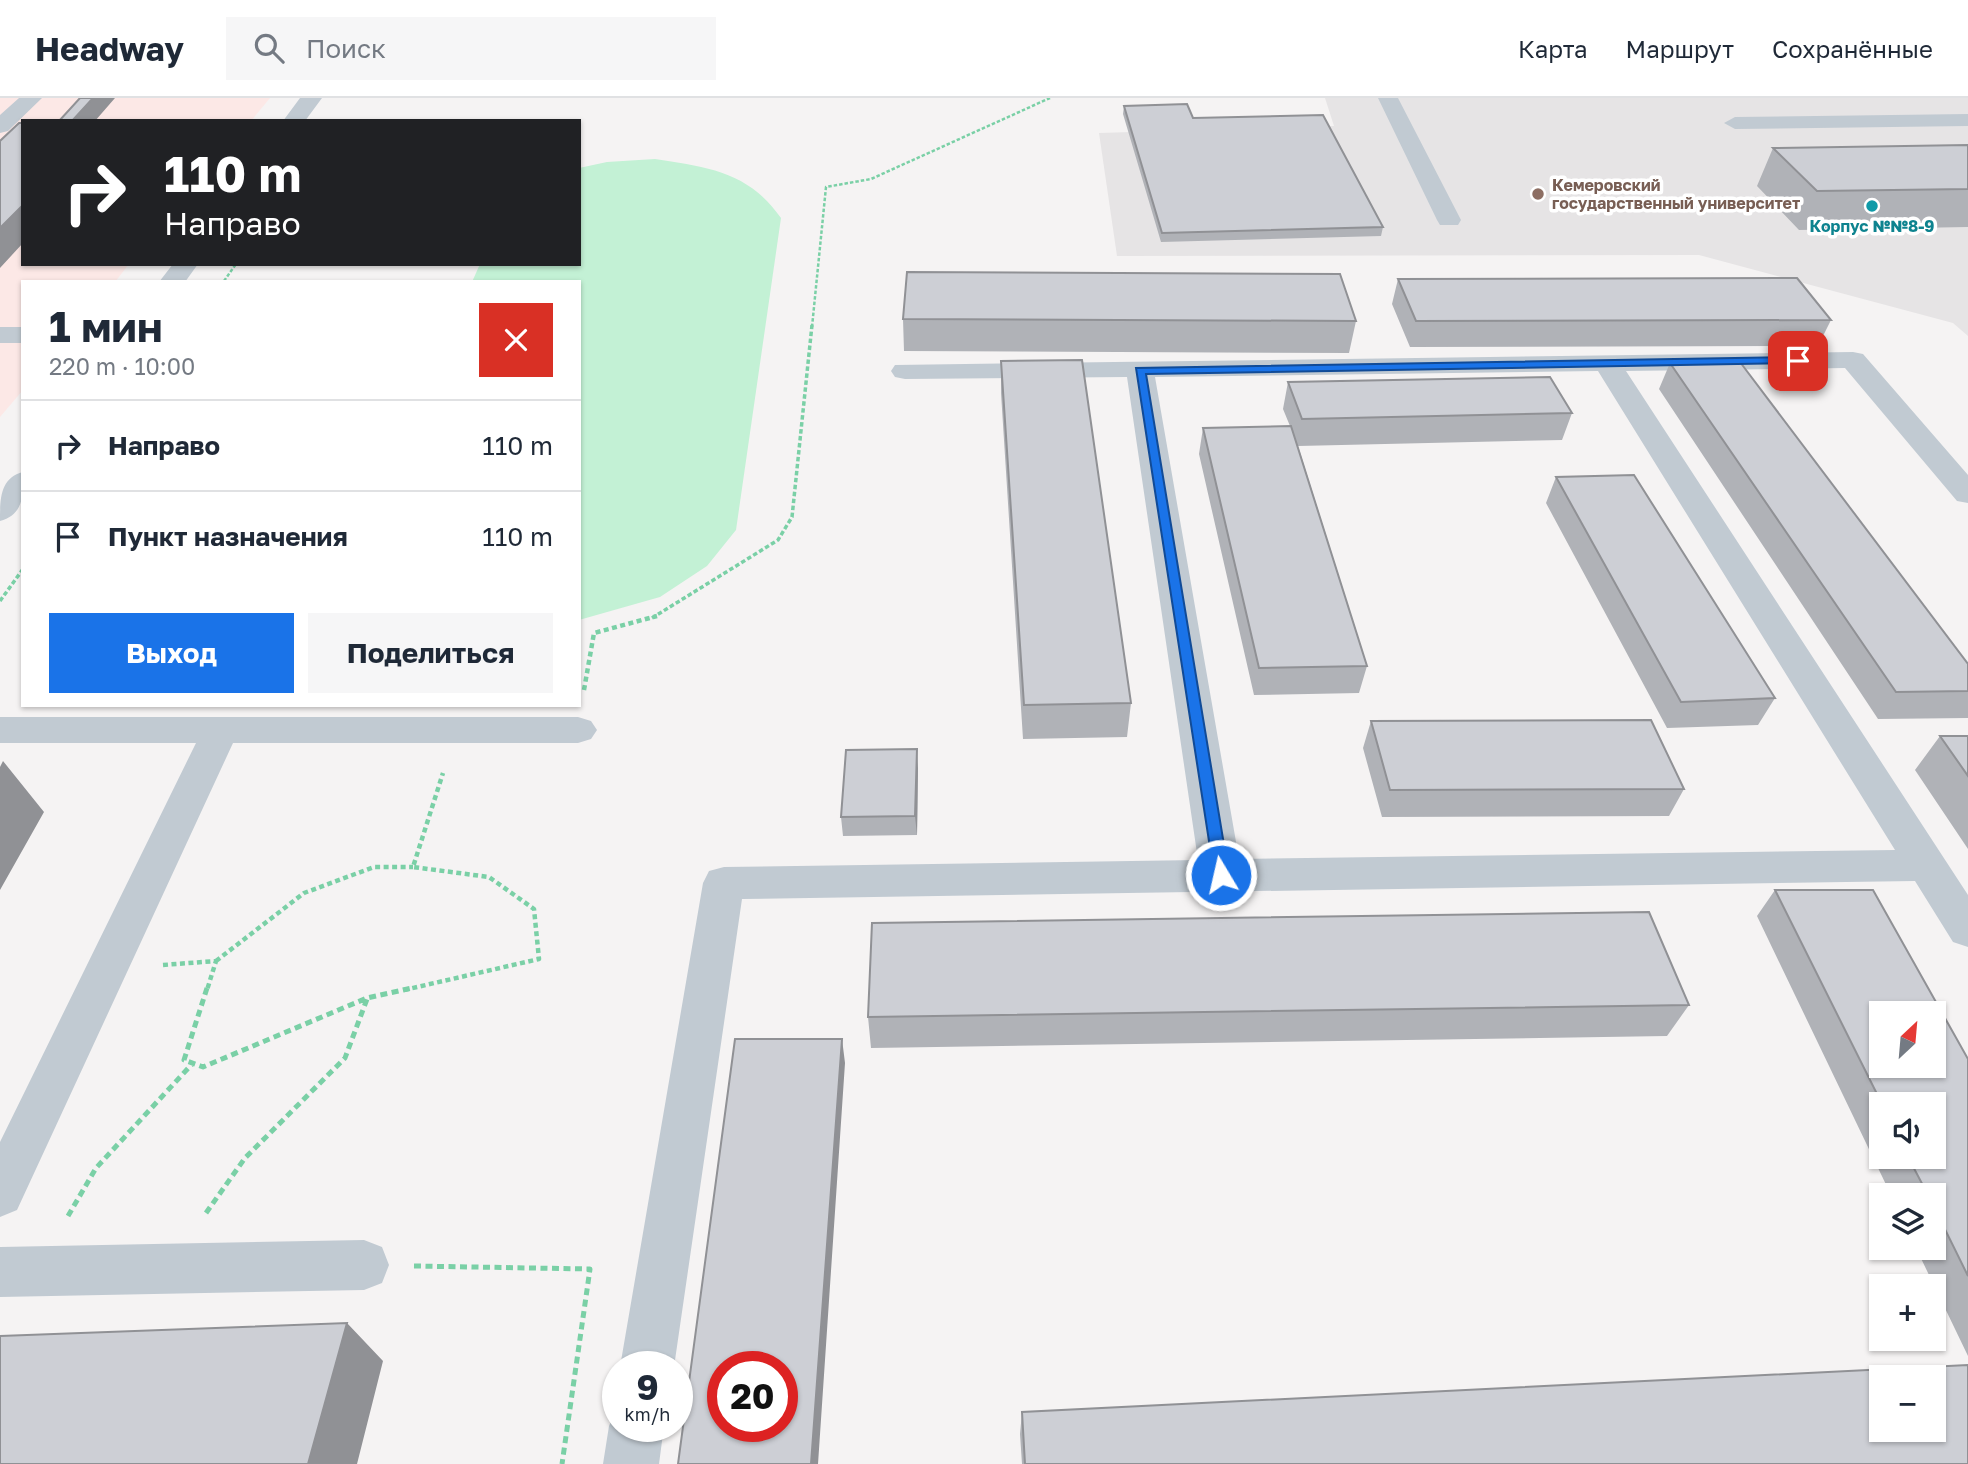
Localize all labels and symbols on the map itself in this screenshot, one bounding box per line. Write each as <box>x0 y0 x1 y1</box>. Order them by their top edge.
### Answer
place label: Кемеровский государственный университет <box>1552 175 1800 213</box>
marker: Кемеровский государственный университет <box>1530 186 1546 202</box>
marker: Корпус №№8-9 <box>1864 198 1880 214</box>
place label: Корпус №№8-9 <box>1810 216 1934 236</box>
pin <box>1768 331 1828 391</box>
position arrow <box>1184 838 1258 912</box>
north arrow <box>1869 1001 1946 1078</box>
speed limit sign: 20 <box>707 1351 798 1442</box>

